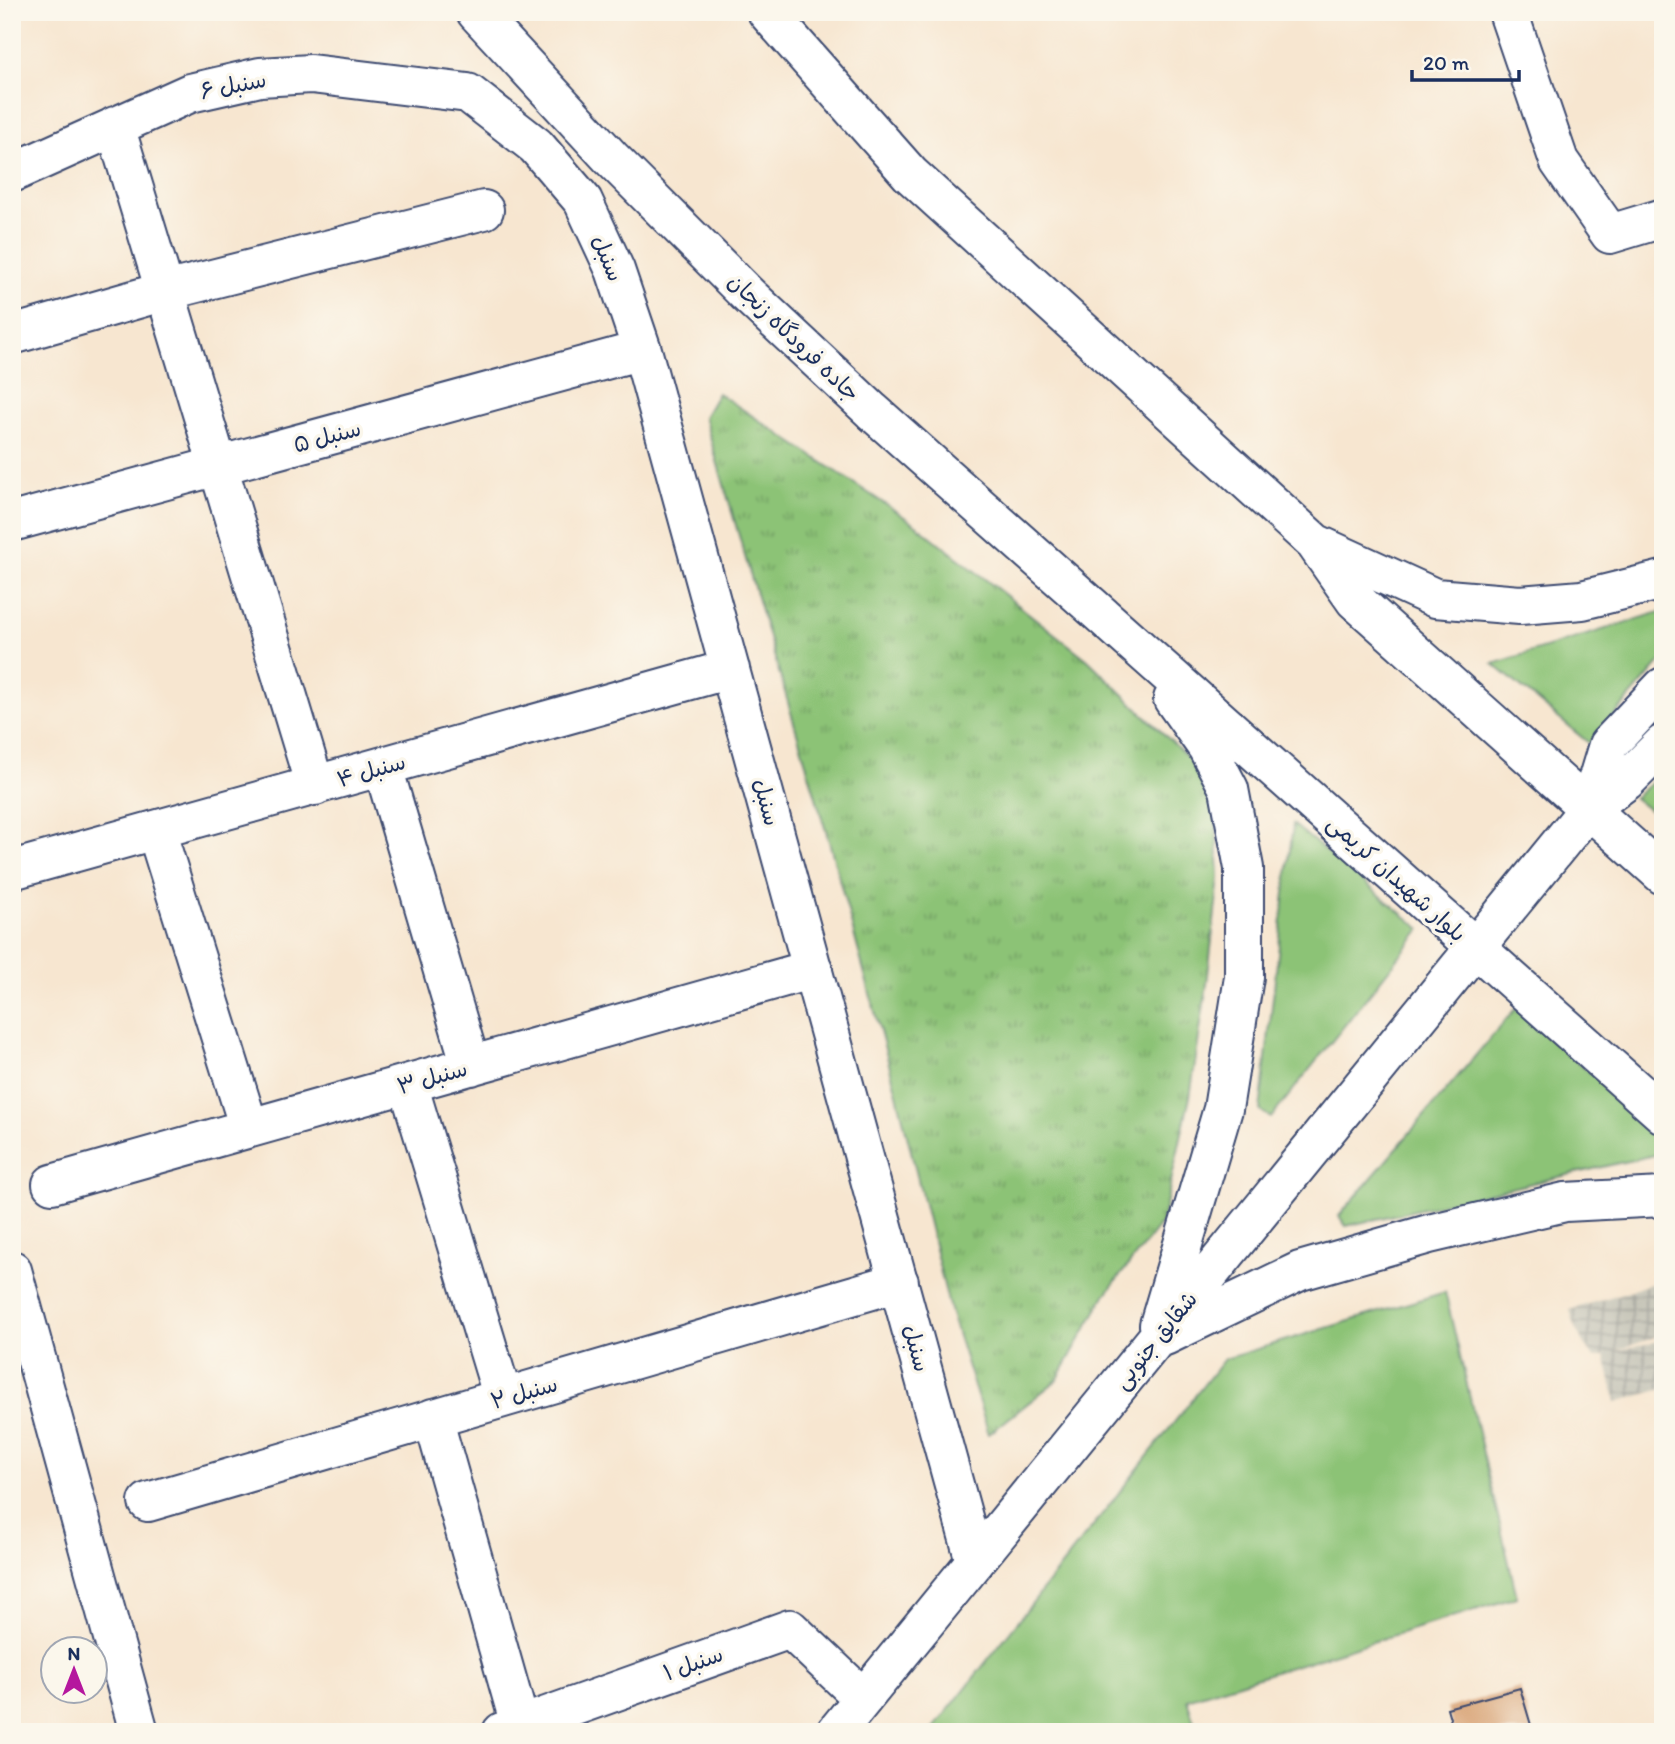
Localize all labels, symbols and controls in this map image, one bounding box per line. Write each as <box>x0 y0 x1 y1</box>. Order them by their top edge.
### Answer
scale bar <box>1412 38 1519 82</box>
text: 20 m <box>1423 50 1470 75</box>
street label: سنبل ۶ <box>197 65 269 105</box>
street label: سنبل <box>586 230 630 286</box>
street label: جاده فرودگاه زنجان <box>722 267 866 407</box>
street label: سنبل ۵ <box>290 414 364 458</box>
street label: سنبل ۴ <box>333 747 409 793</box>
street label: سنبل <box>747 775 787 829</box>
street label: بلوار شهیدان کریمی <box>1321 808 1472 948</box>
street label: سنبل ۳ <box>394 1054 470 1100</box>
street label: شقایق جنوبی <box>1107 1285 1204 1395</box>
street label: سنبل <box>897 1321 937 1375</box>
street label: سنبل ۲ <box>487 1369 561 1415</box>
north arrow <box>38 1636 108 1706</box>
street label: سنبل ۱ <box>659 1639 727 1687</box>
text: N <box>68 1642 80 1665</box>

